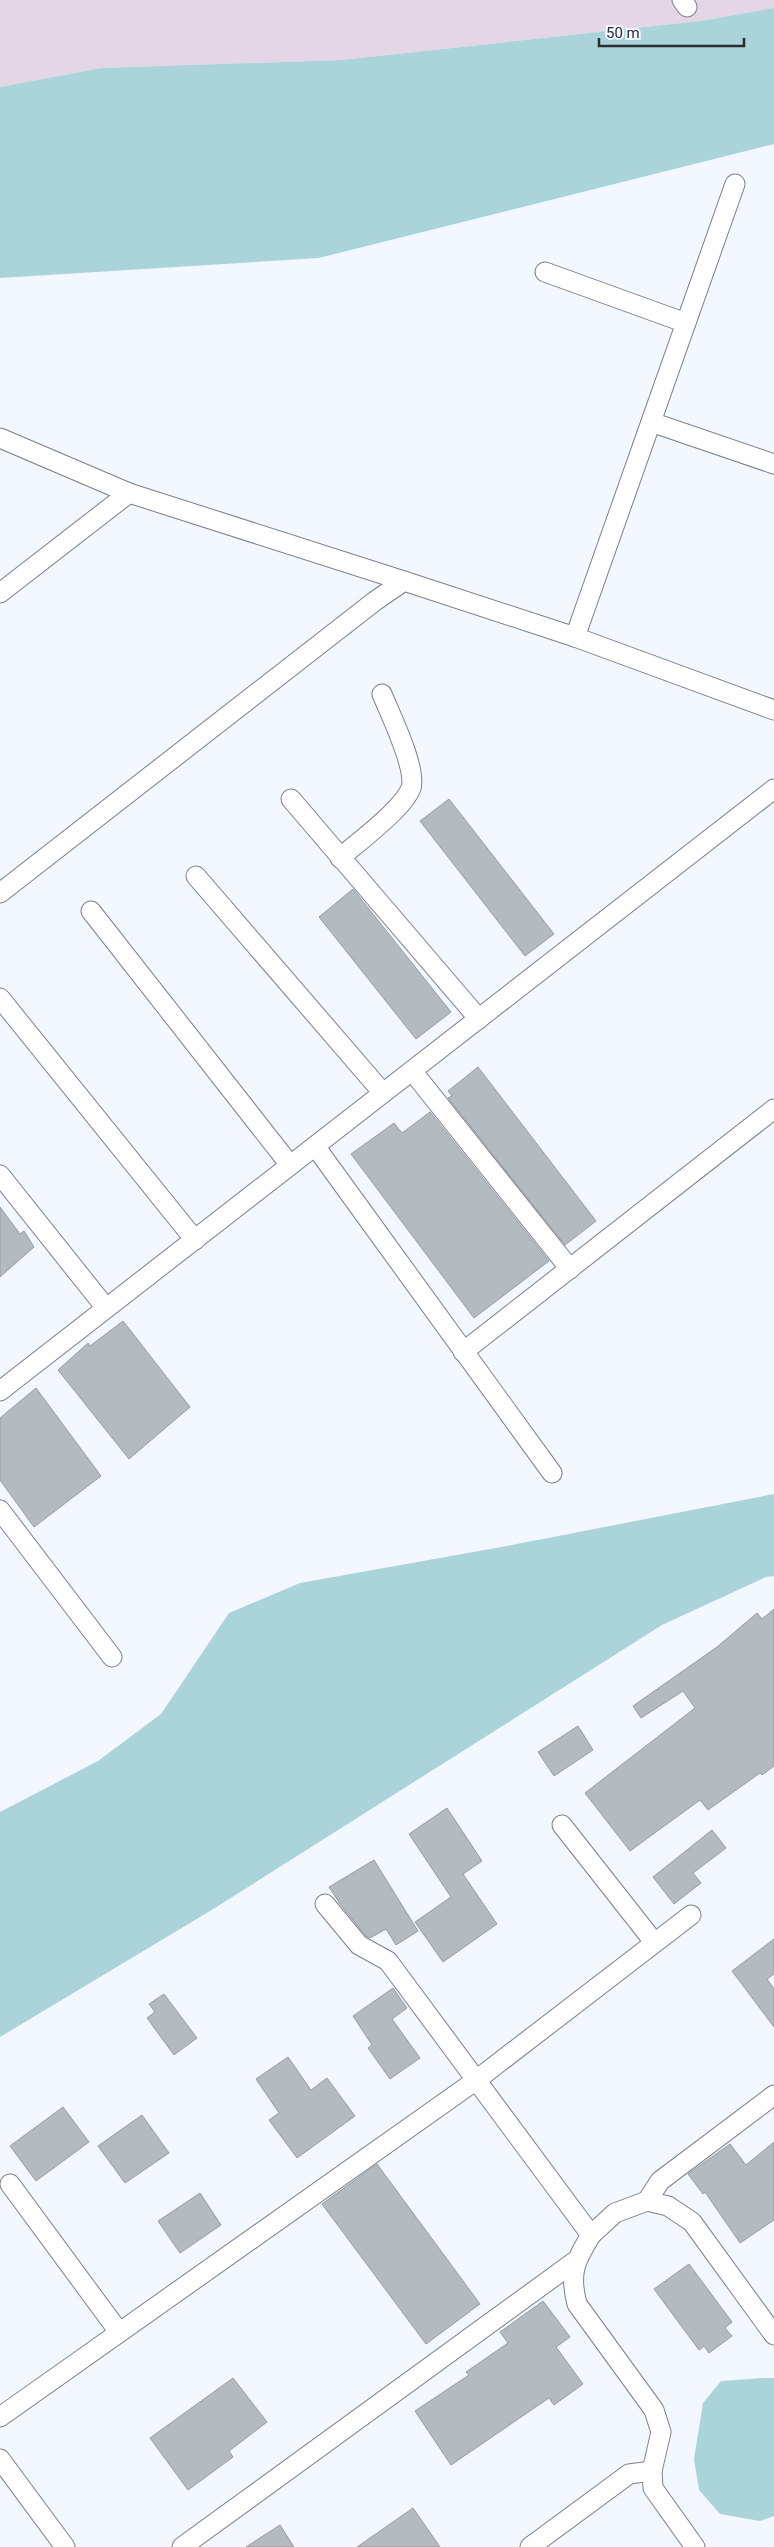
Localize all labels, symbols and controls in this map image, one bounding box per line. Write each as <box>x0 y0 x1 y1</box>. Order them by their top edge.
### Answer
scale bar <box>599 15 744 47</box>
text: 50 m <box>606 24 640 42</box>

